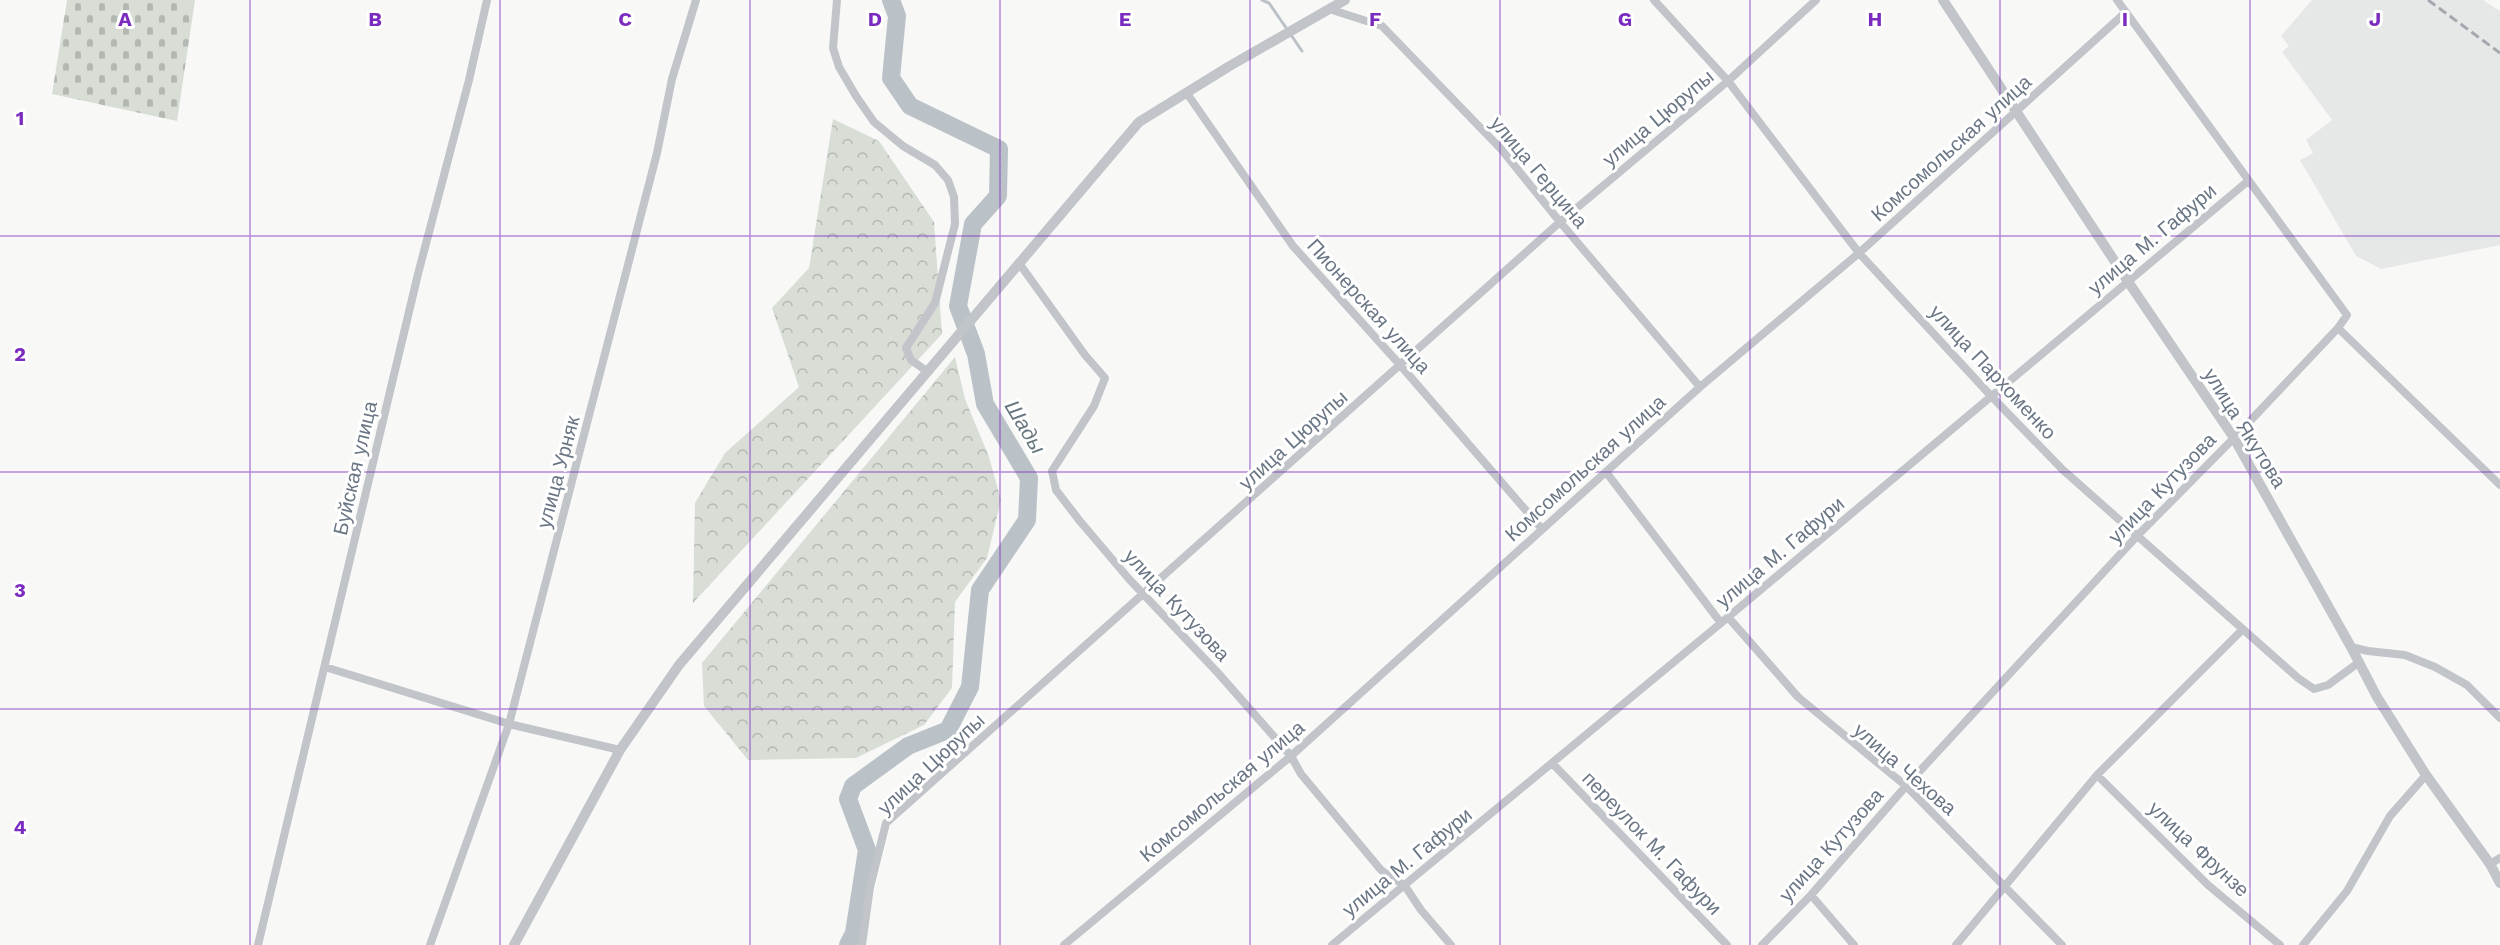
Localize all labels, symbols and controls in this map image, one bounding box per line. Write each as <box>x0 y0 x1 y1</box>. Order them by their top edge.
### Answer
text: A <box>118 7 132 31</box>
text: B <box>368 7 382 31</box>
text: C <box>618 7 632 31</box>
text: D <box>868 7 882 31</box>
text: E <box>1119 7 1131 31</box>
text: F <box>1369 7 1381 31</box>
text: G <box>1618 7 1632 31</box>
text: H <box>1868 7 1882 31</box>
text: I <box>2122 7 2128 31</box>
text: J <box>2369 7 2381 31</box>
street label: улица Цюрупы <box>1598 65 1718 171</box>
street label: Комсомольская улица <box>1866 69 2037 226</box>
text: 1 <box>16 106 24 130</box>
street label: улица Герцина <box>1485 111 1593 233</box>
street label: улица М. Гафури <box>2083 178 2221 300</box>
street label: Пионерская улица <box>1302 234 1436 379</box>
street label: улица Пархоменко <box>1925 300 2061 444</box>
text: 2 <box>14 342 26 366</box>
street label: улица Якутова <box>2199 364 2292 493</box>
street label: улица Цюрупы <box>1234 385 1352 495</box>
street label: Комсомольская улица <box>1500 389 1671 546</box>
water label: Шады <box>1000 395 1051 459</box>
street label: Буйская улица <box>328 398 382 537</box>
street label: улица Урняк <box>531 413 585 531</box>
street label: улица Кутузова <box>2103 427 2221 548</box>
street label: улица М. Гафури <box>1711 491 1849 613</box>
street label: улица Кутузова <box>1119 544 1236 667</box>
text: 3 <box>14 578 26 602</box>
street label: улица Цюрупы <box>872 708 990 820</box>
street label: Комсомольская улица <box>1135 715 1310 867</box>
street label: улица Чехова <box>1849 718 1962 821</box>
street label: переулок М. Гафури <box>1577 766 1727 920</box>
street label: улица Кутузова <box>1774 783 1889 907</box>
street label: улица Фрунзе <box>2144 796 2254 902</box>
street label: улица М. Гафури <box>1337 802 1477 922</box>
text: 4 <box>14 815 27 839</box>

